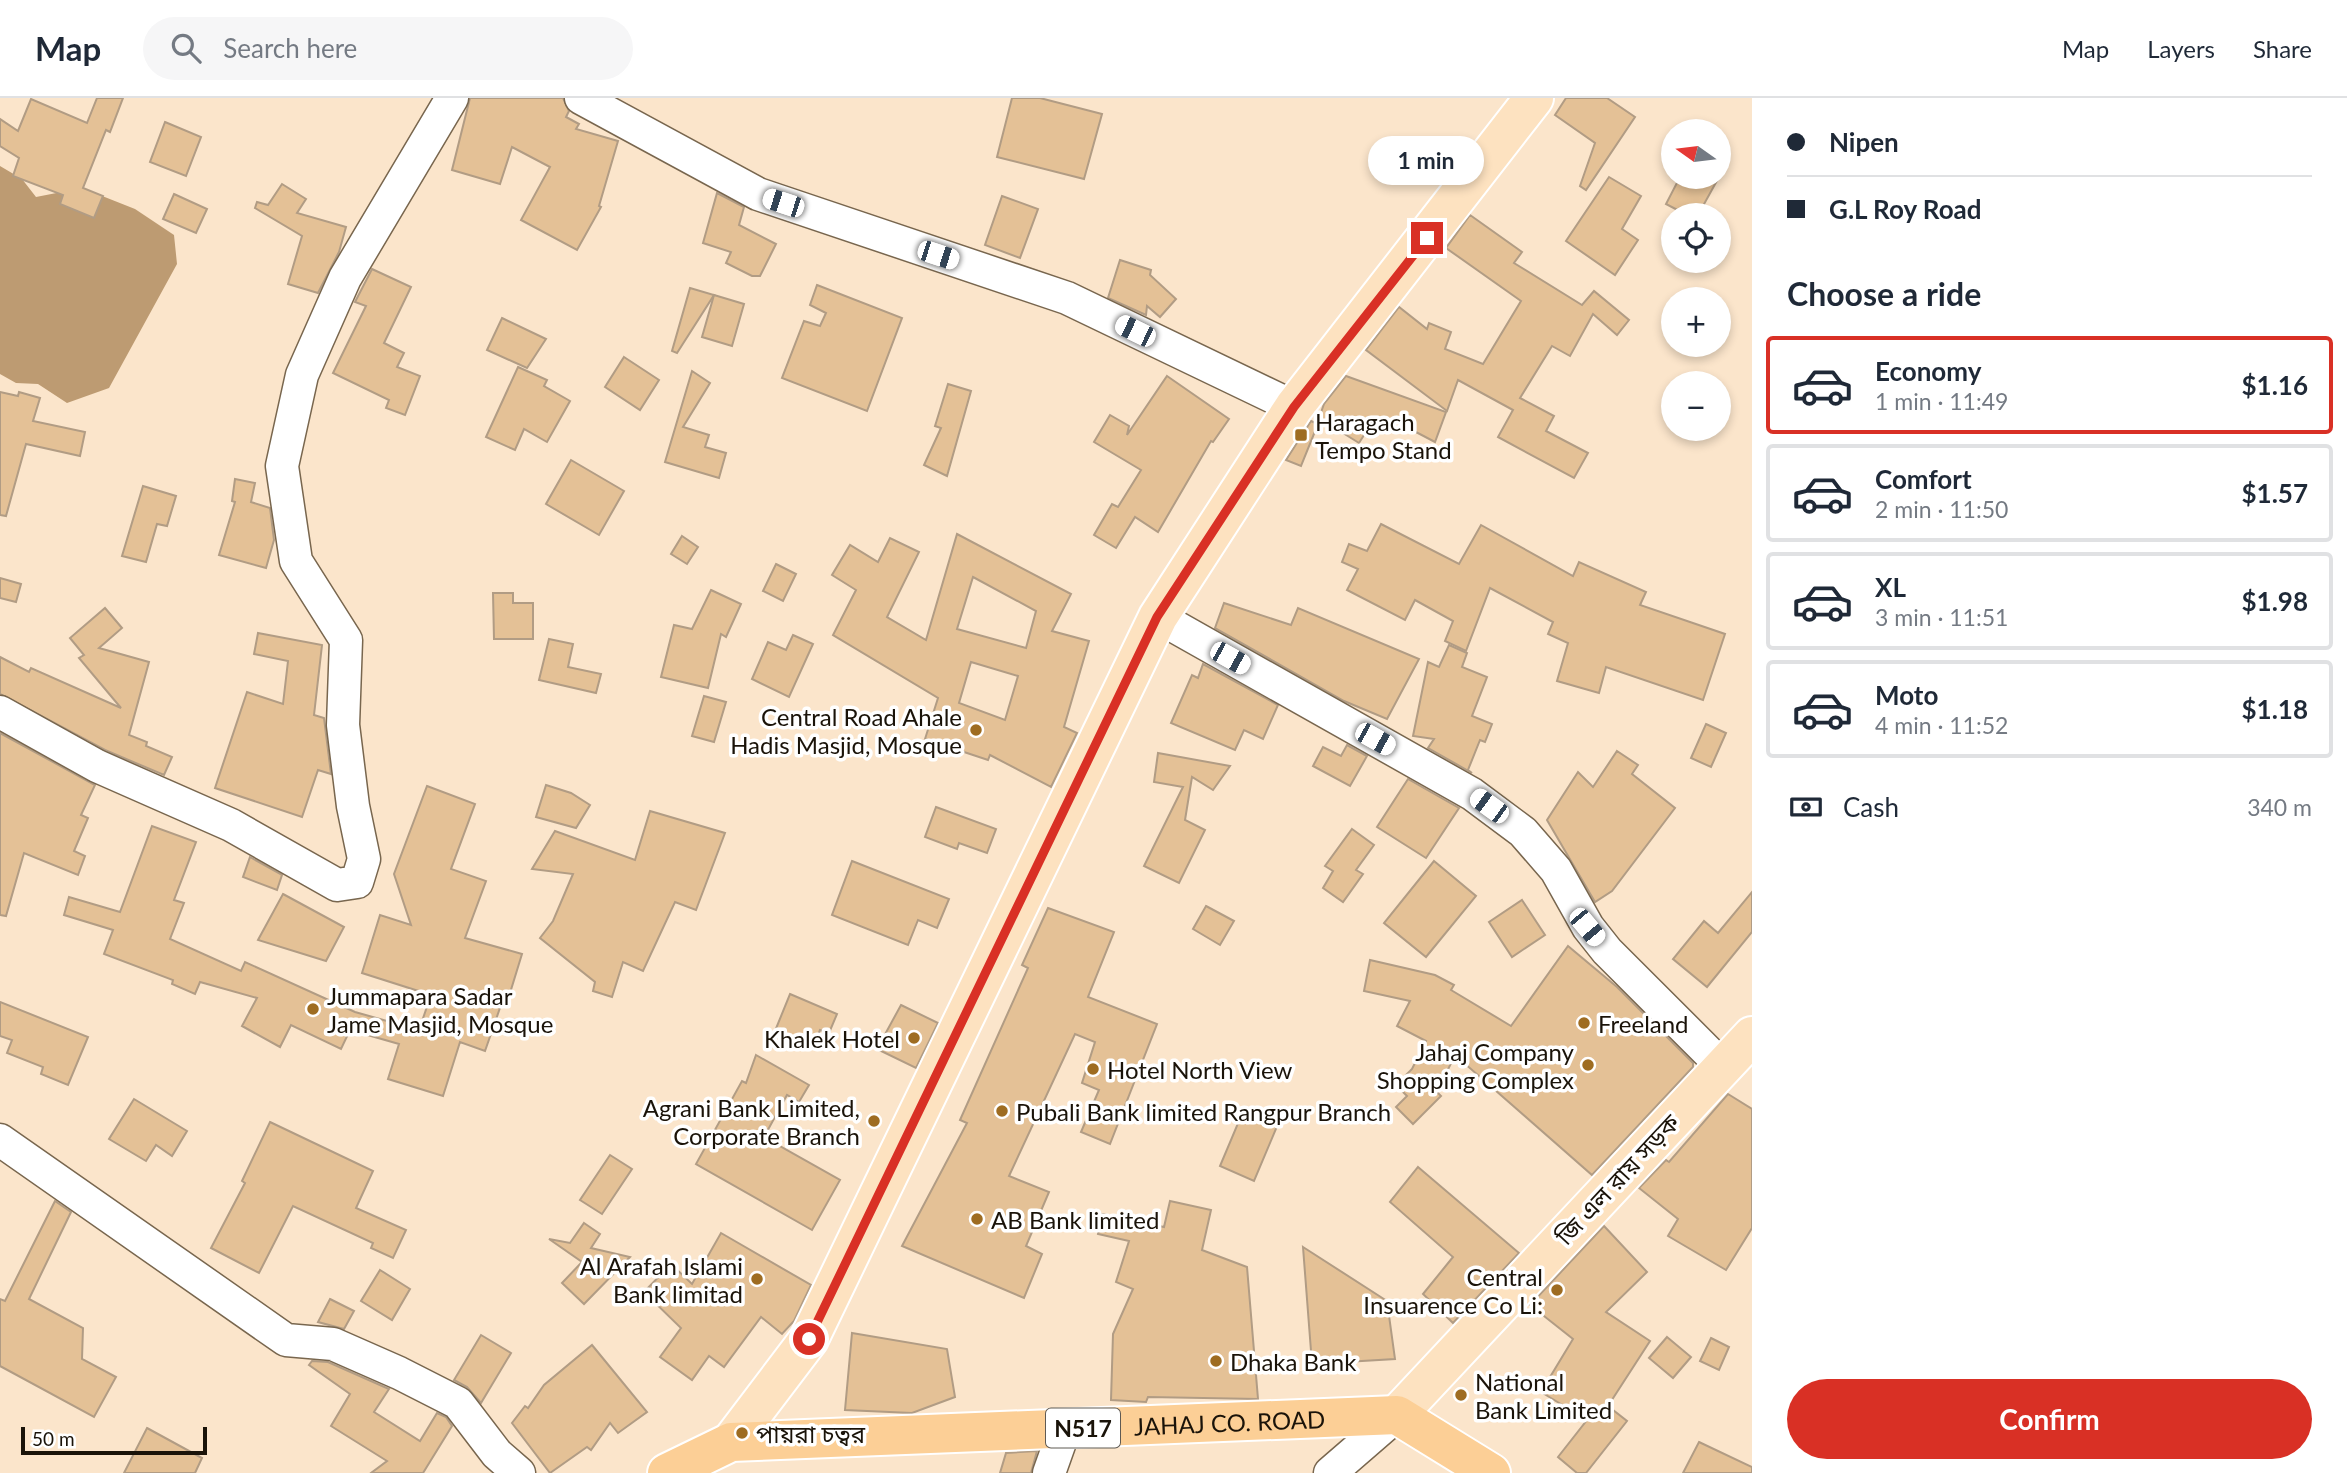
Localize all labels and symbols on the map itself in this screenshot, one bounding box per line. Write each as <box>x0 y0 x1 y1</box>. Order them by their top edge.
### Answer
north arrow <box>1661 119 1731 189</box>
callout: 1 min <box>1369 136 1485 186</box>
car <box>760 187 807 219</box>
route end <box>1411 222 1443 254</box>
car <box>915 239 962 271</box>
car <box>1112 312 1159 350</box>
place label: Haragach Tempo Stand <box>1315 407 1452 464</box>
marker: Haragach Tempo Stand <box>1293 427 1309 443</box>
car <box>1207 639 1254 677</box>
place label: Central Road Ahale Hadis Masjid, Mosque <box>730 702 962 759</box>
car <box>1352 720 1399 758</box>
marker: Central Road Ahale Hadis Masjid, Mosque <box>968 722 984 738</box>
car <box>1466 785 1513 827</box>
car <box>1566 904 1609 950</box>
place label: Jummapara Sadar Jame Masjid, Mosque <box>327 981 553 1038</box>
marker: Jummapara Sadar Jame Masjid, Mosque <box>305 1001 321 1017</box>
place label: Freeland <box>1598 1009 1689 1038</box>
marker: Freeland <box>1576 1015 1592 1031</box>
place label: Khalek Hotel <box>764 1024 900 1053</box>
marker: Khalek Hotel <box>906 1030 922 1046</box>
place label: Jahaj Company Shopping Complex <box>1377 1037 1575 1094</box>
place label: Hotel North View <box>1107 1055 1293 1084</box>
marker: Jahaj Company Shopping Complex <box>1580 1057 1596 1073</box>
marker: Hotel North View <box>1085 1061 1101 1077</box>
place label: Agrani Bank Limited, Corporate Branch <box>643 1093 860 1150</box>
place label: Pubali Bank limited Rangpur Branch <box>1016 1097 1391 1126</box>
marker: Pubali Bank limited Rangpur Branch <box>994 1103 1010 1119</box>
street label: জি এল রায় সড়ক <box>1549 1107 1685 1251</box>
marker: Agrani Bank Limited, Corporate Branch <box>866 1113 882 1129</box>
place label: AB Bank limited <box>991 1205 1159 1234</box>
marker: AB Bank limited <box>969 1211 985 1227</box>
place label: Al Arafah Islami Bank limitad <box>580 1251 743 1308</box>
place label: Central Insuarence Co Li: <box>1363 1262 1543 1319</box>
marker: Al Arafah Islami Bank limitad <box>749 1271 765 1287</box>
marker: Central Insuarence Co Li: <box>1549 1282 1565 1298</box>
route start <box>793 1323 825 1355</box>
place label: Dhaka Bank <box>1230 1347 1357 1376</box>
marker: Dhaka Bank <box>1208 1353 1224 1369</box>
place label: National Bank Limited <box>1475 1367 1612 1424</box>
marker: National Bank Limited <box>1453 1387 1469 1403</box>
street label: JAHAJ CO. ROAD <box>1133 1403 1326 1440</box>
road number: N517 <box>1046 1408 1120 1448</box>
place label: পায়রা চত্বর <box>756 1419 866 1448</box>
scale bar <box>21 1424 206 1456</box>
marker: পায়রা চত্বর <box>734 1425 750 1441</box>

